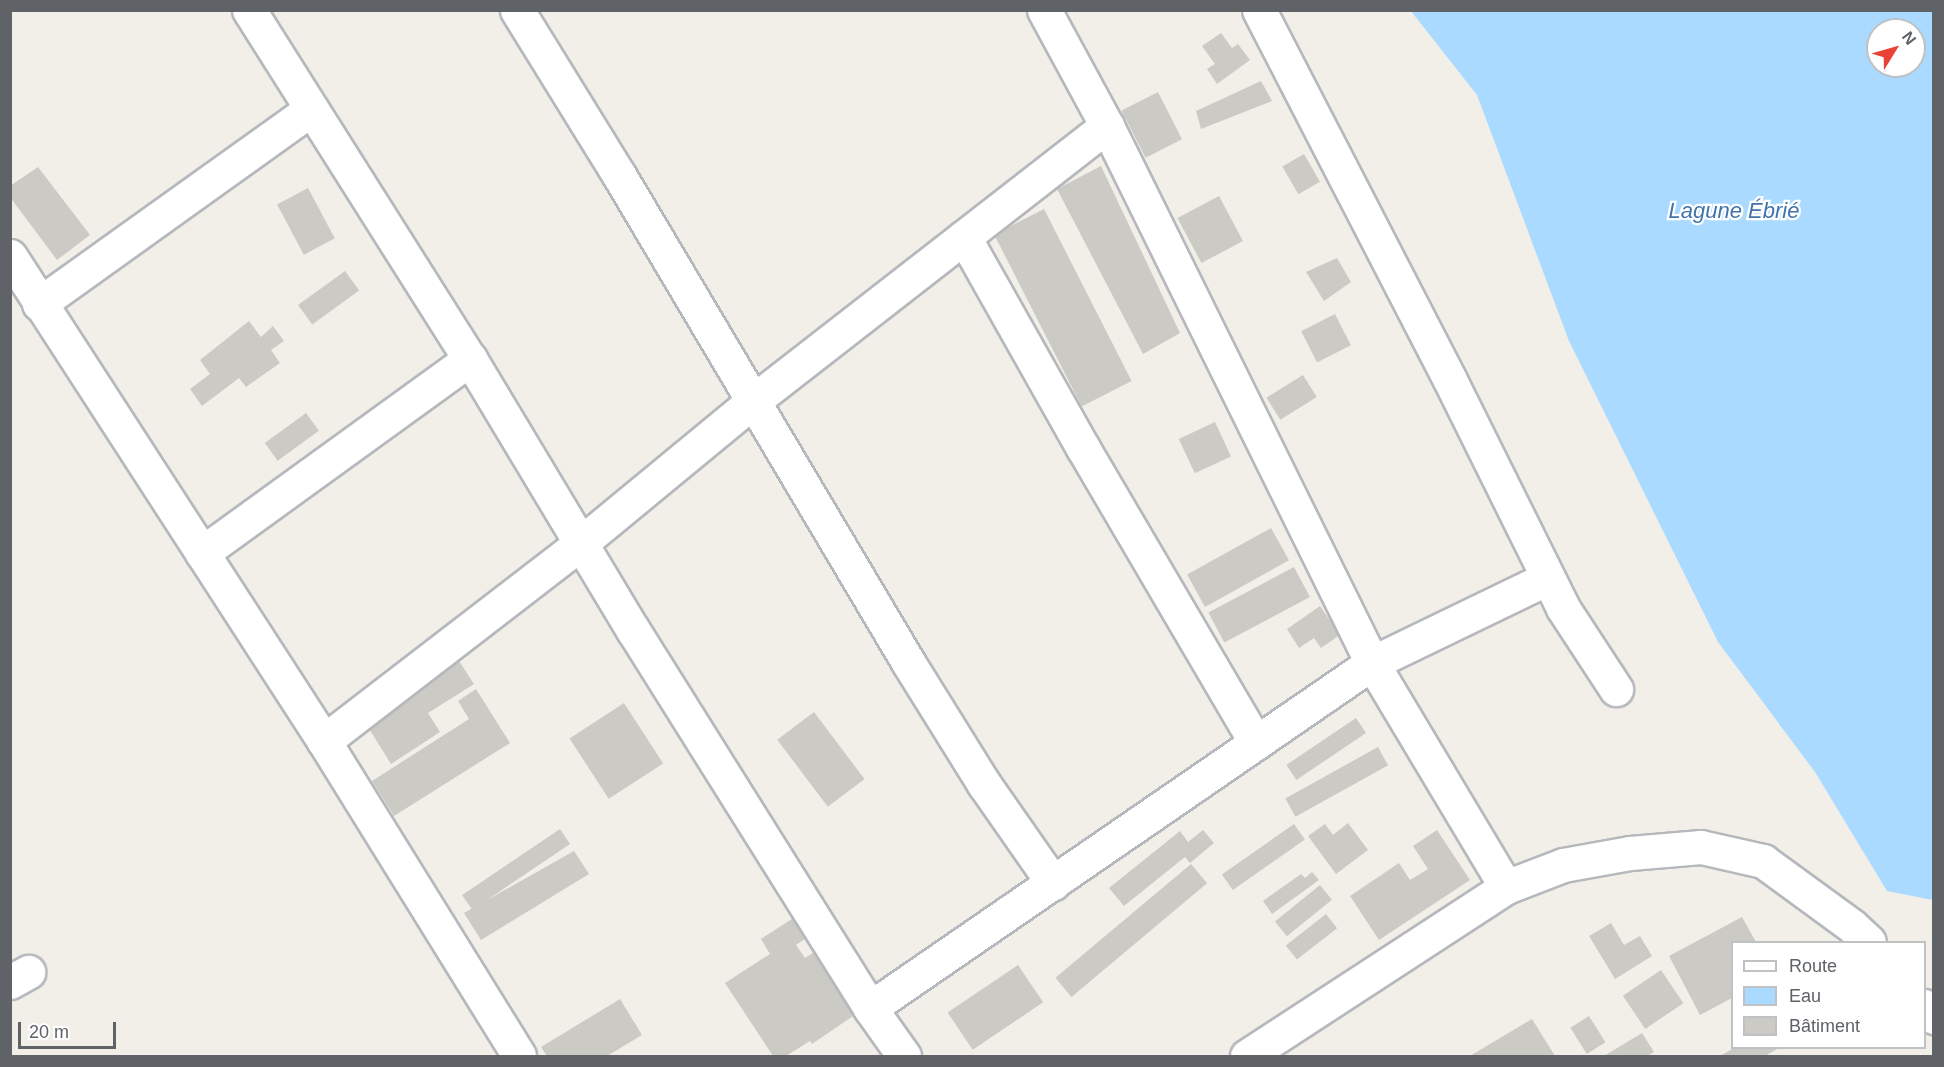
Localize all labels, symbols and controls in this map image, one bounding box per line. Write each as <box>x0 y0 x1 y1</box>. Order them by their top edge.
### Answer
north arrow <box>1866 18 1926 78</box>
text: N <box>1899 28 1919 48</box>
water label: Lagune Ébrié <box>1669 198 1799 224</box>
legend <box>1731 941 1926 1049</box>
text: Route <box>1789 956 1837 976</box>
text: Eau <box>1789 986 1821 1006</box>
scale bar <box>21 1010 118 1048</box>
text: Bâtiment <box>1789 1016 1860 1036</box>
text: 20 m <box>29 1022 69 1042</box>

